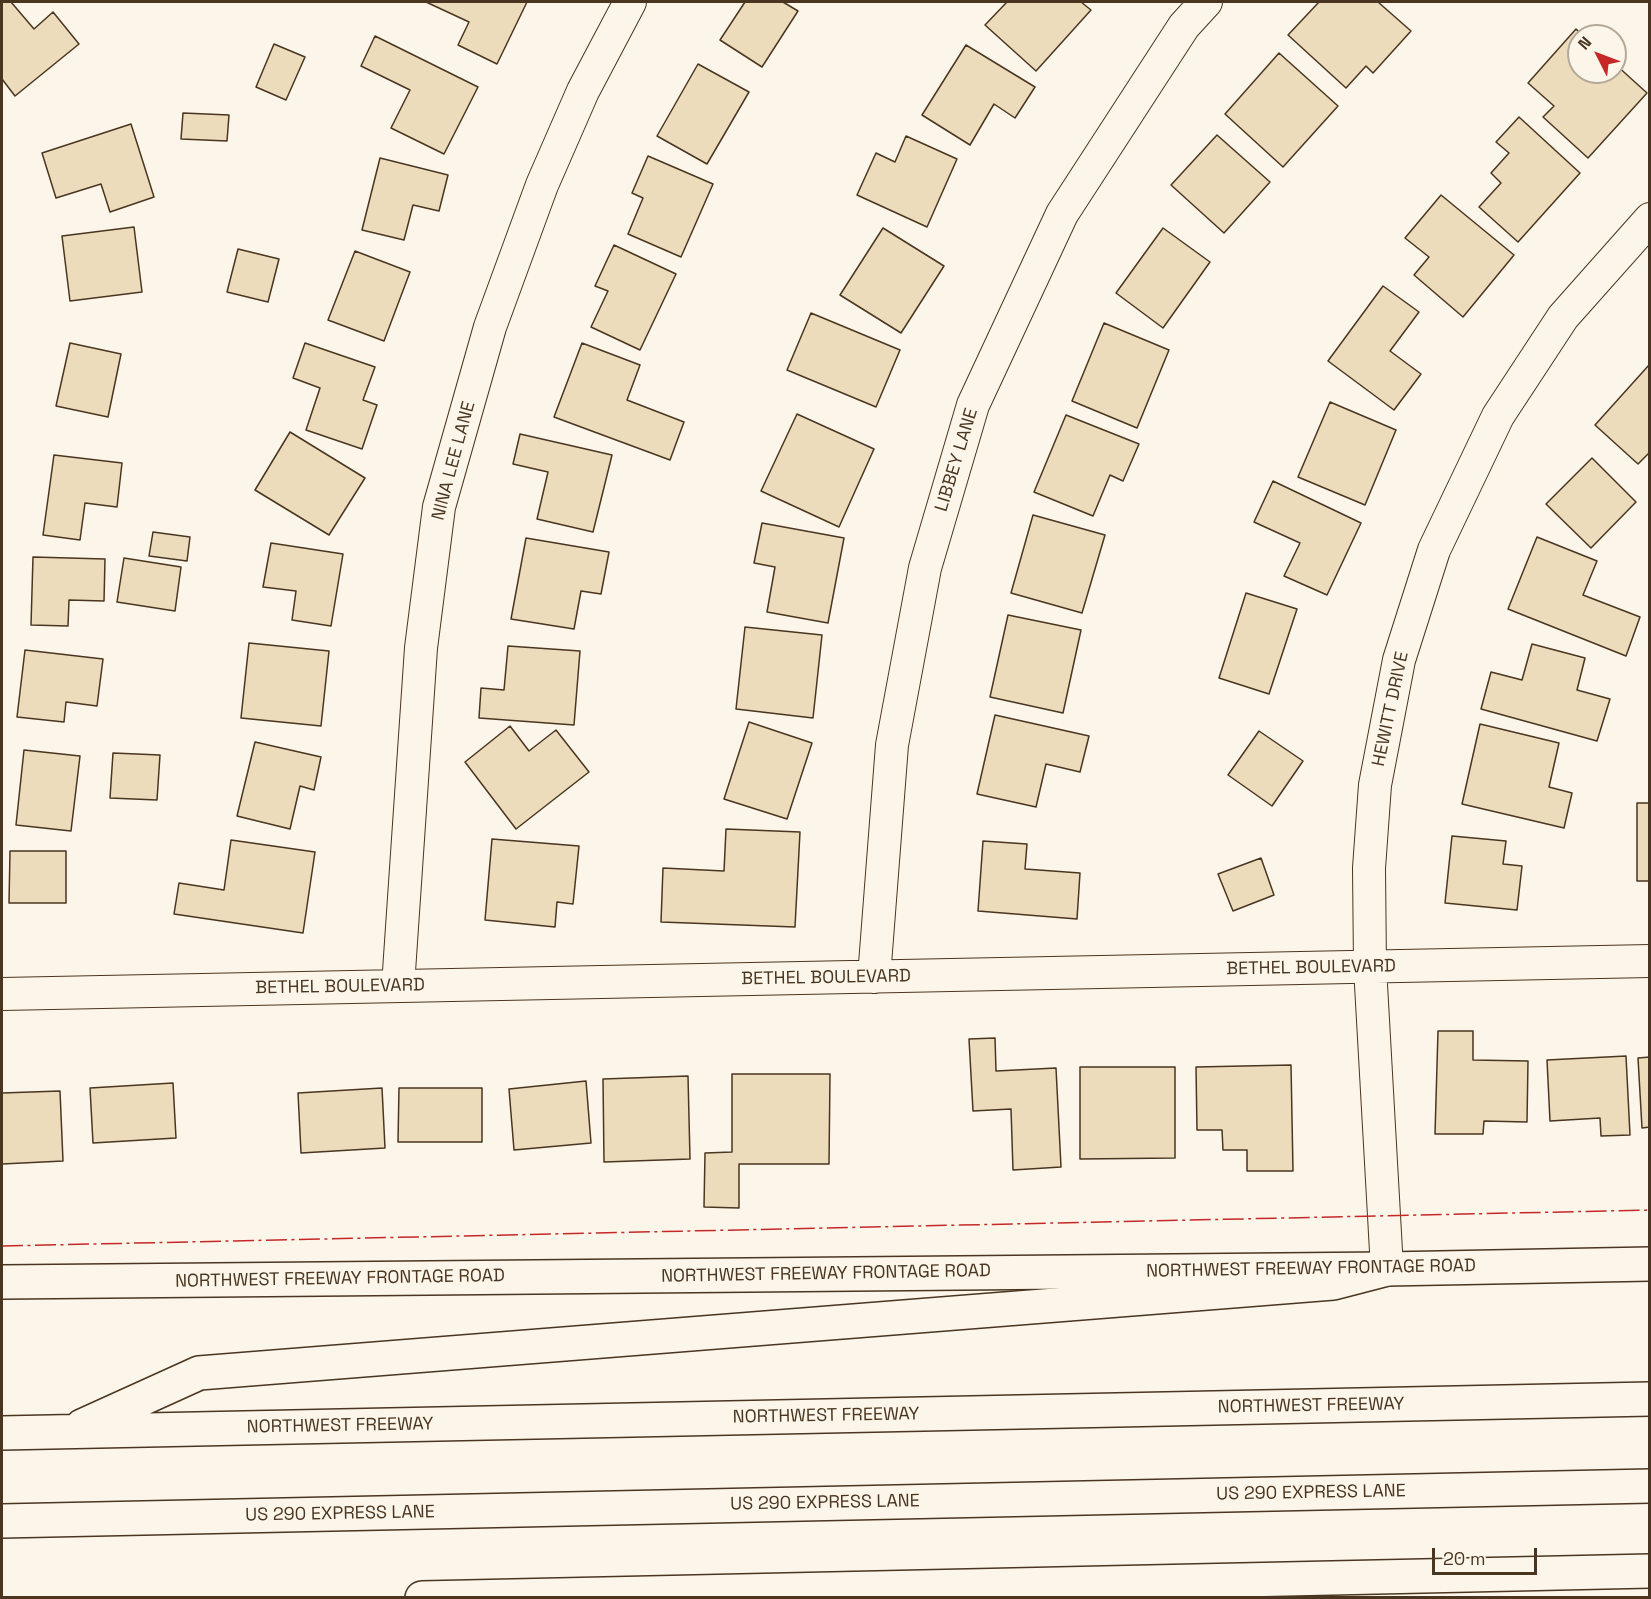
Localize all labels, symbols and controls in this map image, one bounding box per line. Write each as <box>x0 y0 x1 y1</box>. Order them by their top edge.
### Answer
north arrow <box>1567 24 1627 84</box>
text: N <box>1573 32 1596 54</box>
street label: NINA LEE LANE <box>428 399 480 523</box>
street label: LIBBEY LANE <box>931 406 983 514</box>
street label: HEWITT DRIVE <box>1368 650 1414 768</box>
street label: BETHEL BOULEVARD <box>1226 956 1396 980</box>
street label: BETHEL BOULEVARD <box>741 966 911 990</box>
street label: BETHEL BOULEVARD <box>255 975 425 999</box>
street label: NORTHWEST FREEWAY FRONTAGE ROAD <box>1146 1255 1476 1283</box>
street label: NORTHWEST FREEWAY FRONTAGE ROAD <box>661 1260 991 1288</box>
street label: NORTHWEST FREEWAY FRONTAGE ROAD <box>175 1265 505 1293</box>
street label: NORTHWEST FREEWAY <box>1217 1394 1405 1418</box>
street label: NORTHWEST FREEWAY <box>732 1404 920 1428</box>
street label: NORTHWEST FREEWAY <box>246 1414 434 1438</box>
street label: US 290 EXPRESS LANE <box>1216 1481 1406 1505</box>
street label: US 290 EXPRESS LANE <box>730 1491 920 1515</box>
street label: US 290 EXPRESS LANE <box>245 1502 435 1526</box>
scale bar <box>1435 1536 1540 1574</box>
text: 20 m <box>1443 1547 1486 1570</box>

